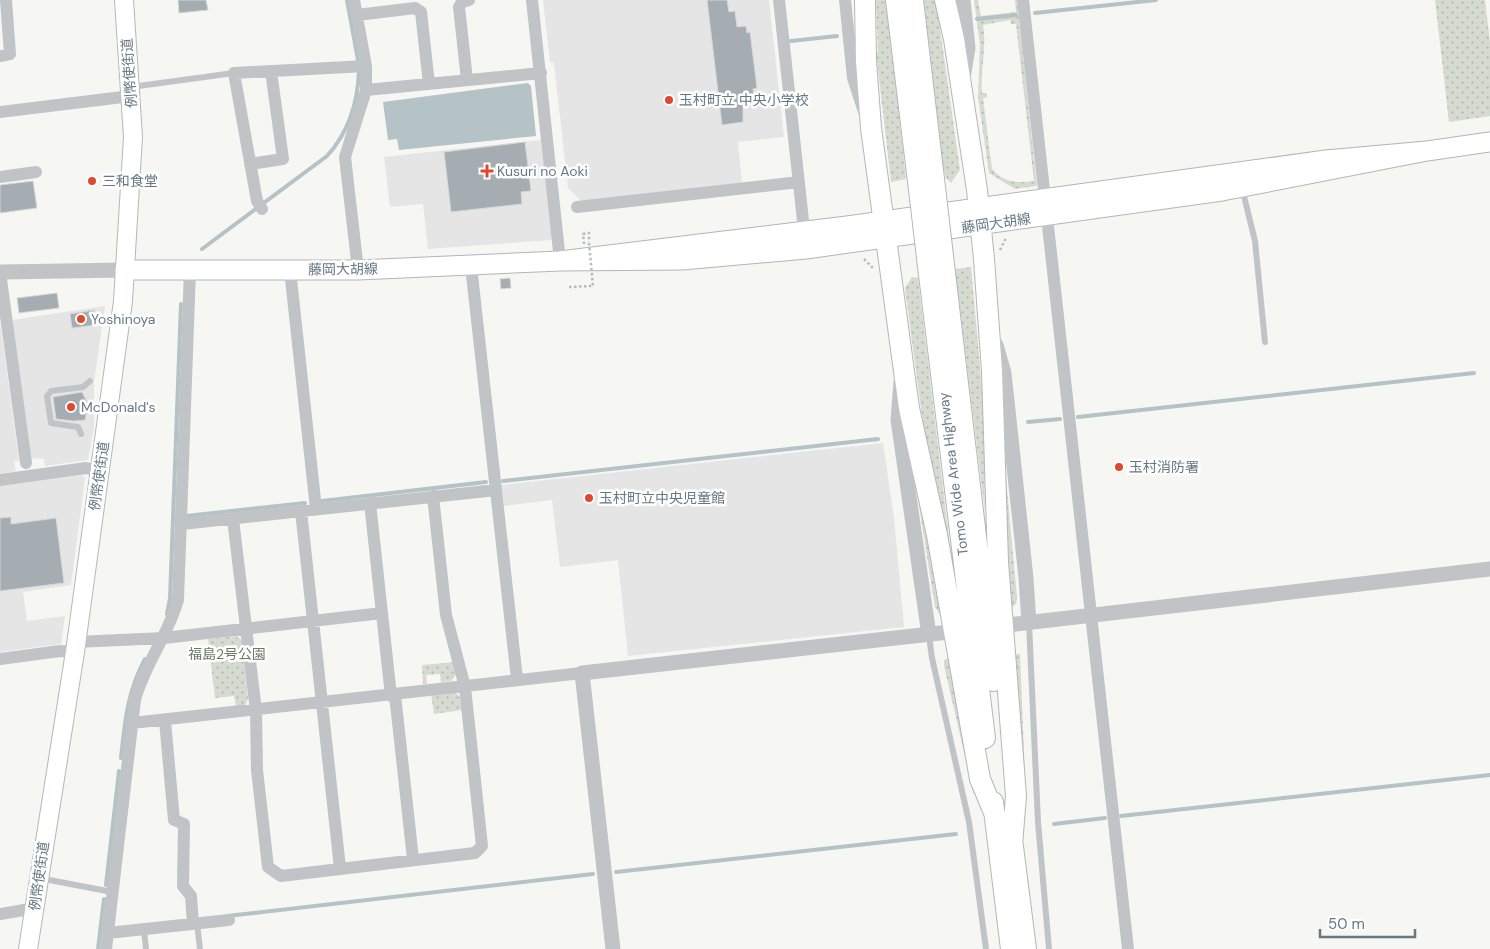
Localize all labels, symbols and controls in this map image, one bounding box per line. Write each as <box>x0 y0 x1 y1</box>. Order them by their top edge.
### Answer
street label: 例幣使街道 <box>118 37 140 109</box>
place label: 玉村町立 中央小学校 <box>679 91 809 109</box>
marker: 玉村町立 中央小学校 <box>663 94 675 106</box>
place label: Kusuri no Aoki <box>497 162 588 180</box>
marker: Kusuri no Aoki <box>481 165 493 177</box>
place label: 三和食堂 <box>102 172 158 190</box>
marker: 三和食堂 <box>86 175 98 187</box>
street label: 藤岡大胡線 <box>960 209 1032 237</box>
street label: 藤岡大胡線 <box>308 259 378 279</box>
place label: Yoshinoya <box>91 310 155 328</box>
marker: Yoshinoya <box>75 313 87 325</box>
street label: Tomo Wide Area Highway <box>934 391 972 557</box>
place label: McDonald's <box>81 398 156 416</box>
marker: McDonald's <box>65 401 77 413</box>
street label: 例幣使街道 <box>85 440 113 512</box>
place label: 玉村消防署 <box>1129 458 1199 476</box>
marker: 玉村消防署 <box>1113 461 1125 473</box>
place label: 玉村町立中央児童館 <box>599 489 725 507</box>
marker: 玉村町立中央児童館 <box>583 492 595 504</box>
park label: 福島2号公園 <box>188 645 266 663</box>
street label: 例幣使街道 <box>25 840 53 912</box>
scale bar <box>1320 906 1415 938</box>
text: 50 m <box>1328 914 1365 934</box>

